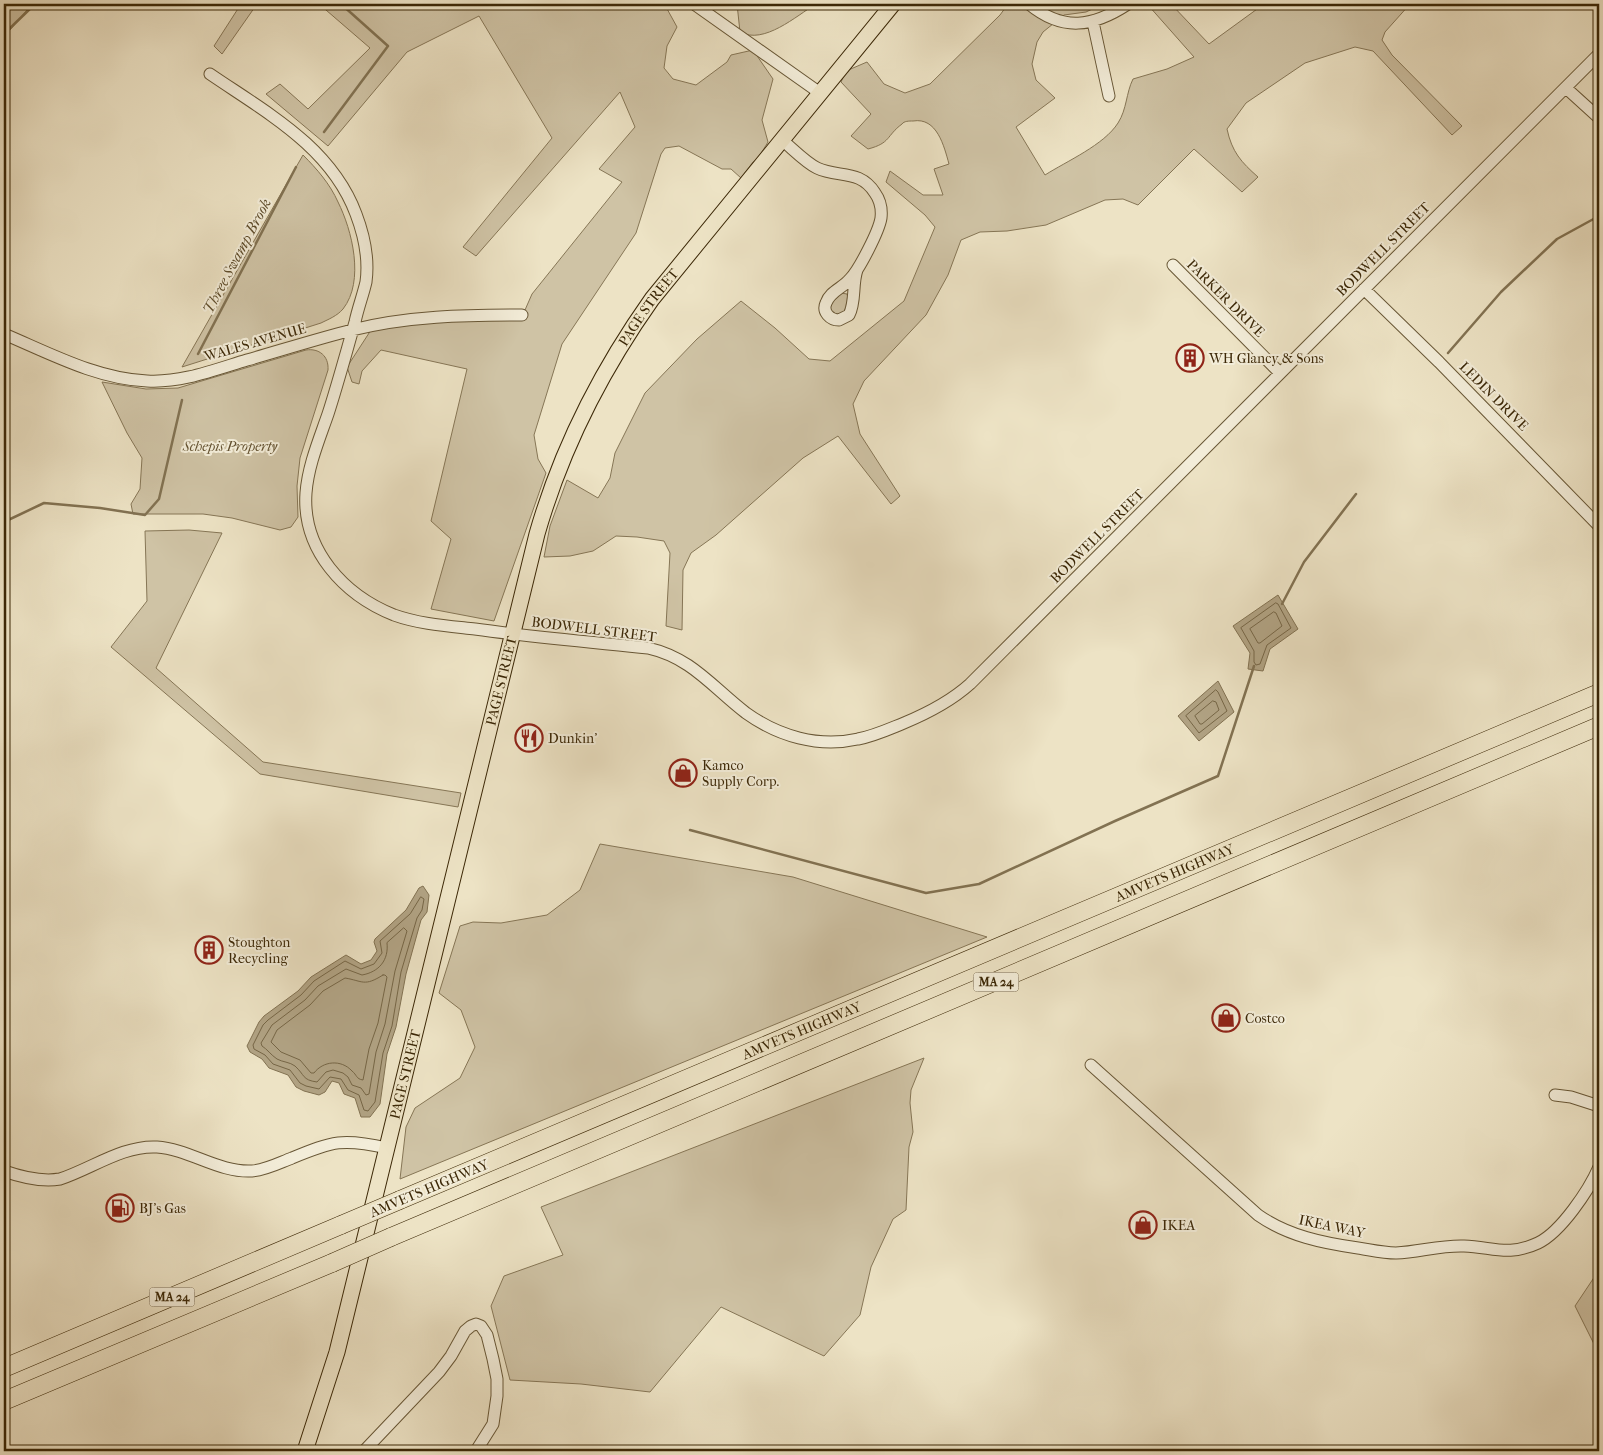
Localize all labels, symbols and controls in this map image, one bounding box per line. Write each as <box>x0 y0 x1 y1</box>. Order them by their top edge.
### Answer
water label: Three Swamp Brook <box>199 195 275 317</box>
street label: BODWELL STREET <box>1333 198 1434 300</box>
street label: PARKER DRIVE <box>1183 256 1268 341</box>
street label: PAGE STREET <box>615 265 683 349</box>
street label: WALES AVENUE <box>201 320 308 365</box>
building icon: WH Glancy & Sons <box>1175 343 1205 373</box>
place label: WH Glancy & Sons <box>1208 350 1324 367</box>
street label: LEDIN DRIVE <box>1456 358 1532 435</box>
park label: Schepis Property <box>182 438 278 455</box>
street label: BODWELL STREET <box>1047 485 1148 587</box>
street label: BODWELL STREET <box>530 613 658 646</box>
street label: PAGE STREET <box>482 634 521 727</box>
restaurant icon: Dunkin' <box>514 723 544 753</box>
place label: Dunkin' <box>548 730 597 747</box>
place label: Kamco Supply Corp. <box>702 757 780 790</box>
shop icon: Kamco Supply Corp. <box>668 758 698 788</box>
street label: AMVETS HIGHWAY <box>1112 840 1237 906</box>
place label: Stoughton Recycling <box>228 934 290 967</box>
building icon: Stoughton Recycling <box>194 935 224 965</box>
road number: MA 24 <box>974 972 1018 992</box>
street label: AMVETS HIGHWAY <box>739 998 864 1064</box>
shop icon: Costco <box>1211 1003 1241 1033</box>
place label: Costco <box>1245 1010 1285 1027</box>
street label: PAGE STREET <box>386 1027 425 1121</box>
street label: AMVETS HIGHWAY <box>366 1156 492 1222</box>
fuel station icon: BJ's Gas <box>105 1193 135 1223</box>
place label: BJ's Gas <box>139 1200 186 1217</box>
shop icon: IKEA <box>1128 1210 1158 1240</box>
street label: IKEA WAY <box>1297 1211 1367 1242</box>
place label: IKEA <box>1162 1217 1196 1234</box>
road number: MA 24 <box>150 1288 194 1306</box>

